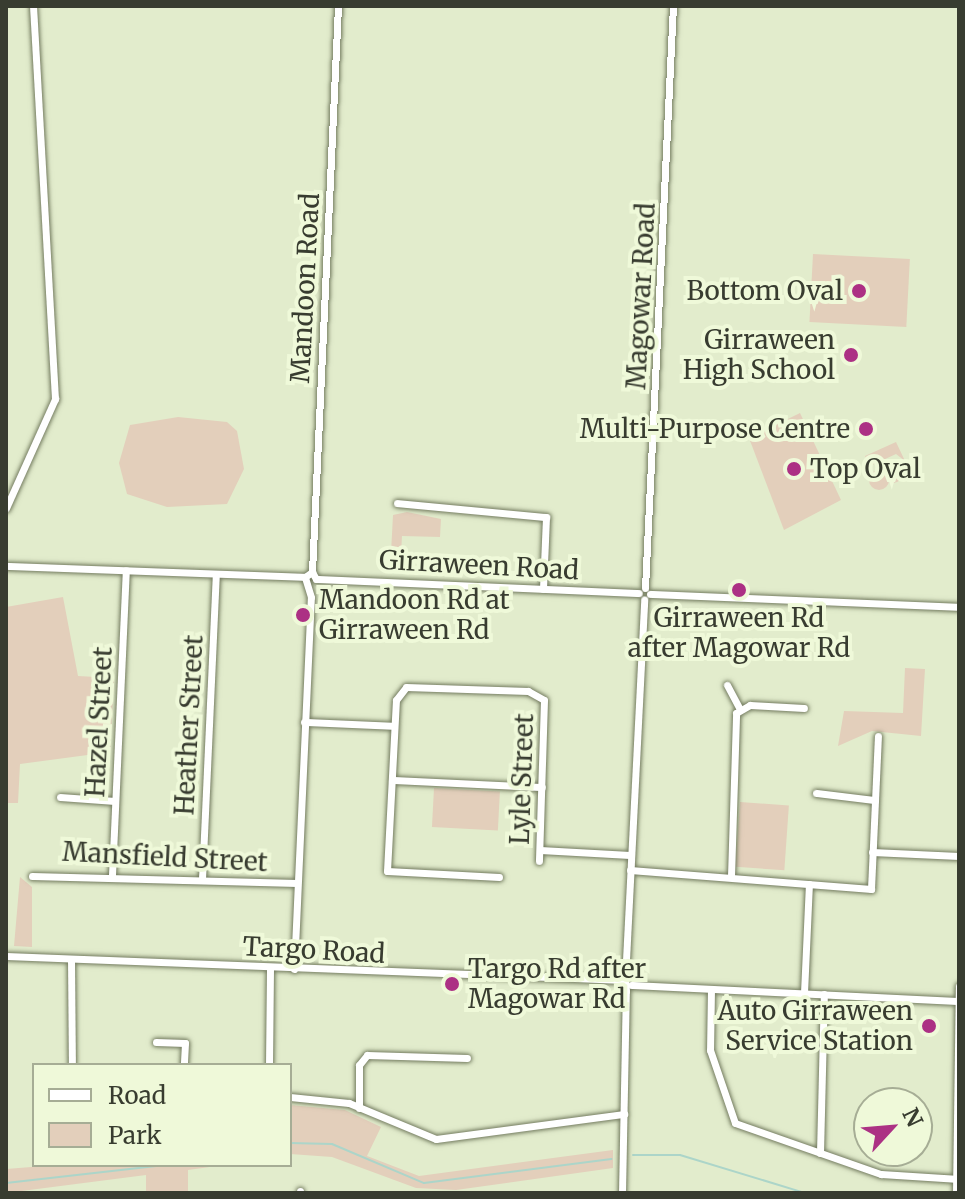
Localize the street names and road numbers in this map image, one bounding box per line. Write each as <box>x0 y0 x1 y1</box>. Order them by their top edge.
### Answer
street label: Mandoon Road <box>284 192 326 384</box>
street label: Magowar Road <box>621 202 661 390</box>
street label: Girraween Road <box>378 544 580 586</box>
street label: Heather Street <box>169 634 209 816</box>
street label: Hazel Street <box>79 646 119 798</box>
street label: Lyle Street <box>504 713 540 845</box>
street label: Mansfield Street <box>61 836 269 878</box>
street label: Targo Road <box>242 931 386 969</box>

